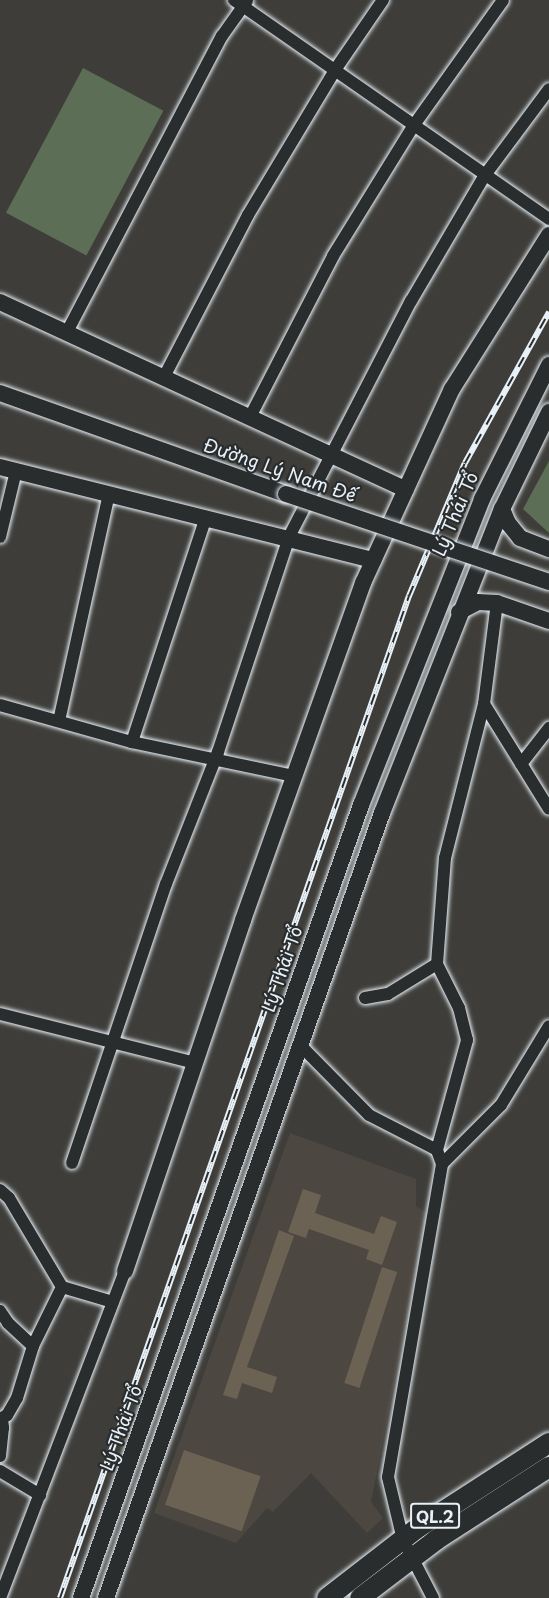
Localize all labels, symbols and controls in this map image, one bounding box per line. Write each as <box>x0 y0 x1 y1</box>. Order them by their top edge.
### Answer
street label: Đường Lý Nam Đế <box>200 434 360 506</box>
street label: Lý Thái Tổ <box>427 468 483 560</box>
street label: Lý Thái Tổ <box>257 923 307 1015</box>
street label: Lý Thái Tổ <box>95 1382 147 1474</box>
road number: QL.2 <box>410 1503 460 1529</box>

